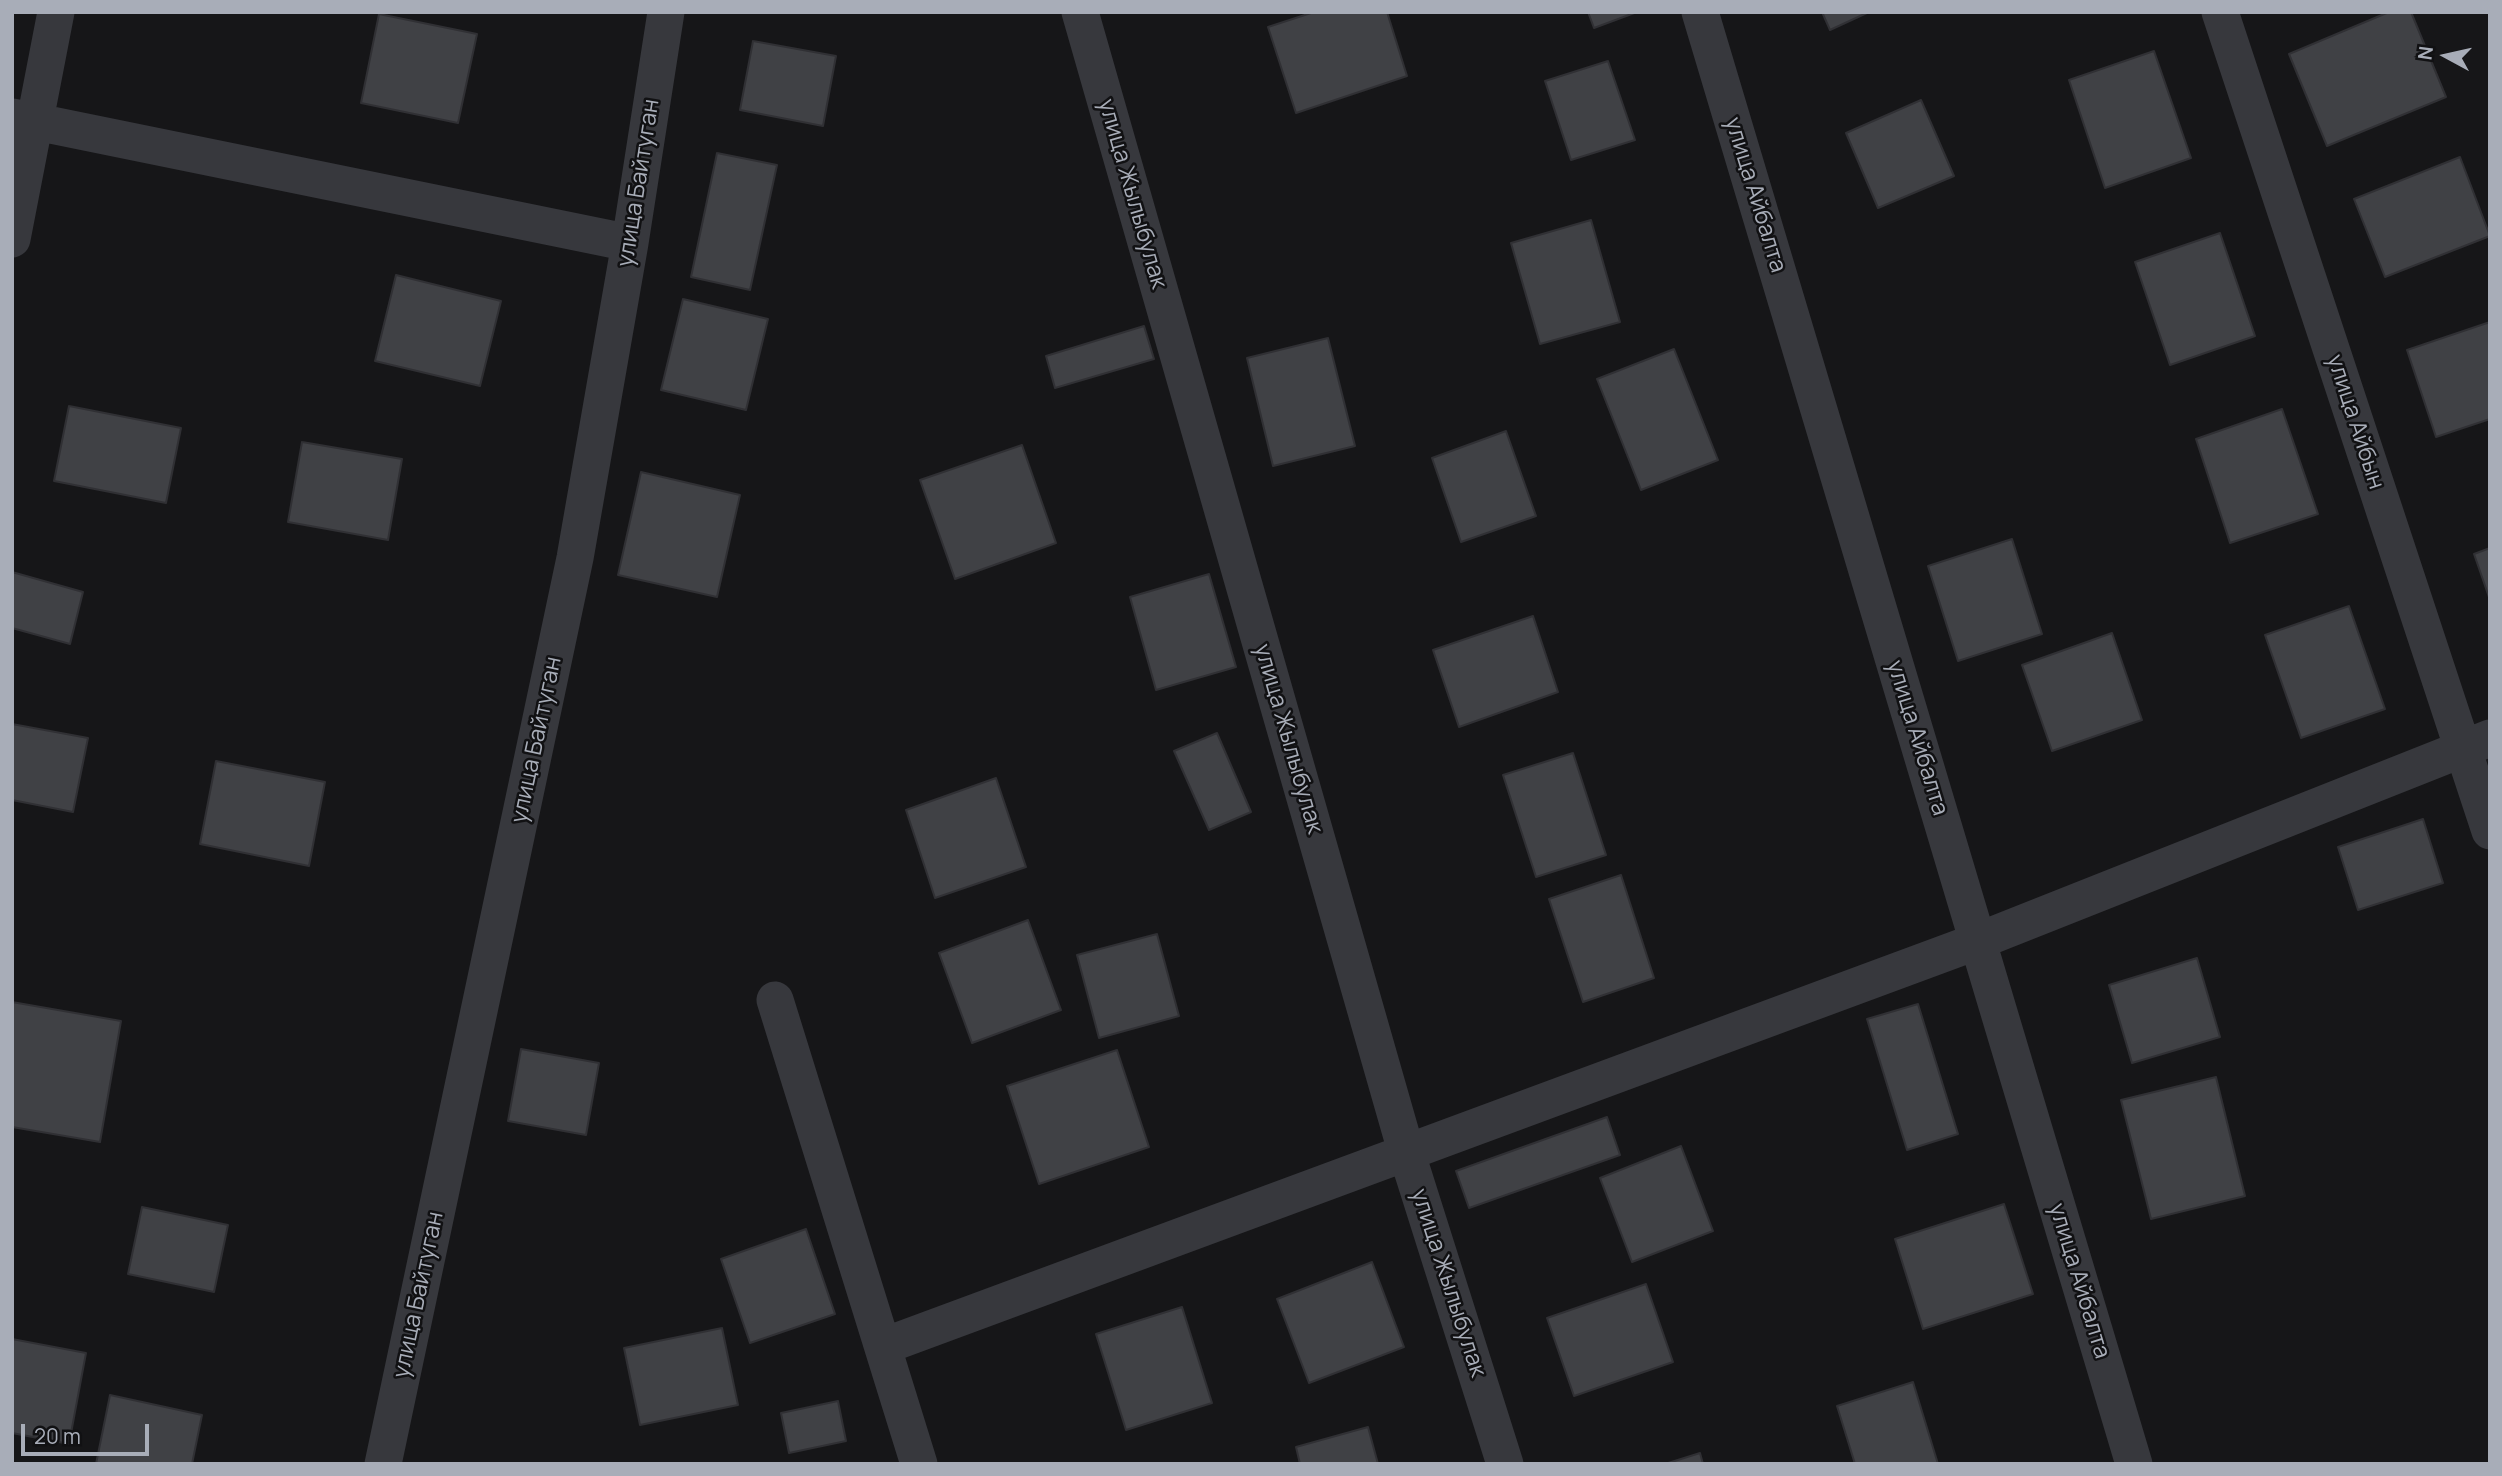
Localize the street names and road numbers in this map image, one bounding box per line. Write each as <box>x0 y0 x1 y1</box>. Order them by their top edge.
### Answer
street label: улица Жылыбулак <box>1092 96 1172 292</box>
street label: улица Байтуган <box>612 97 666 269</box>
street label: улица Айбалта <box>1718 114 1792 276</box>
street label: улица Айбын <box>2320 351 2390 493</box>
street label: улица Жылыбулак <box>1248 641 1328 837</box>
street label: улица Байтуган <box>506 654 568 826</box>
street label: улица Айбалта <box>1880 657 1954 819</box>
street label: улица Жылыбулак <box>1405 1185 1491 1381</box>
street label: улица Айбалта <box>2042 1200 2116 1362</box>
street label: улица Байтуган <box>388 1209 450 1381</box>

